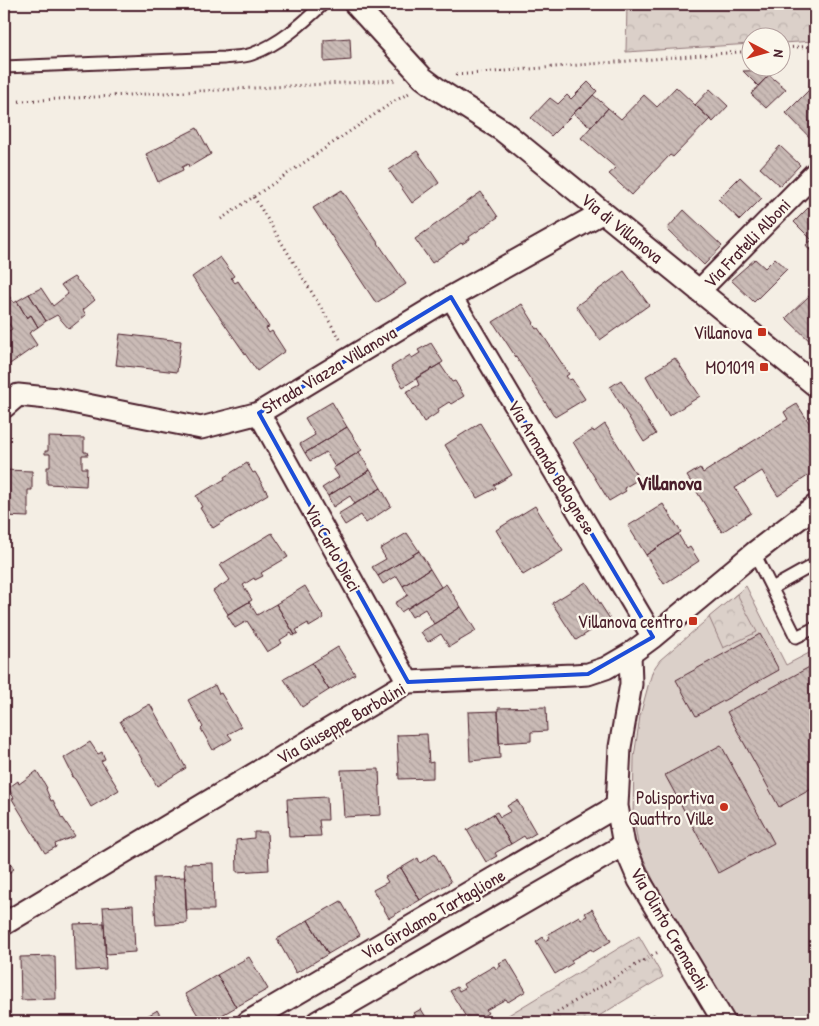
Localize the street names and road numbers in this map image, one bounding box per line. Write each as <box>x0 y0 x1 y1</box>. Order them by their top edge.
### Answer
street label: Via di Villanova <box>576 187 668 269</box>
street label: Via Fratelli Alboni <box>698 193 796 293</box>
street label: Strada Viazza Villanova <box>257 320 401 420</box>
street label: Via Armando Bolognese <box>502 395 602 539</box>
street label: Via Carlo Dieci <box>299 500 367 596</box>
street label: Via Giuseppe Barbolini <box>272 676 410 770</box>
street label: Via Girolamo Tartaglione <box>356 862 510 966</box>
street label: Via Olinto Cremaschi <box>625 863 715 995</box>

